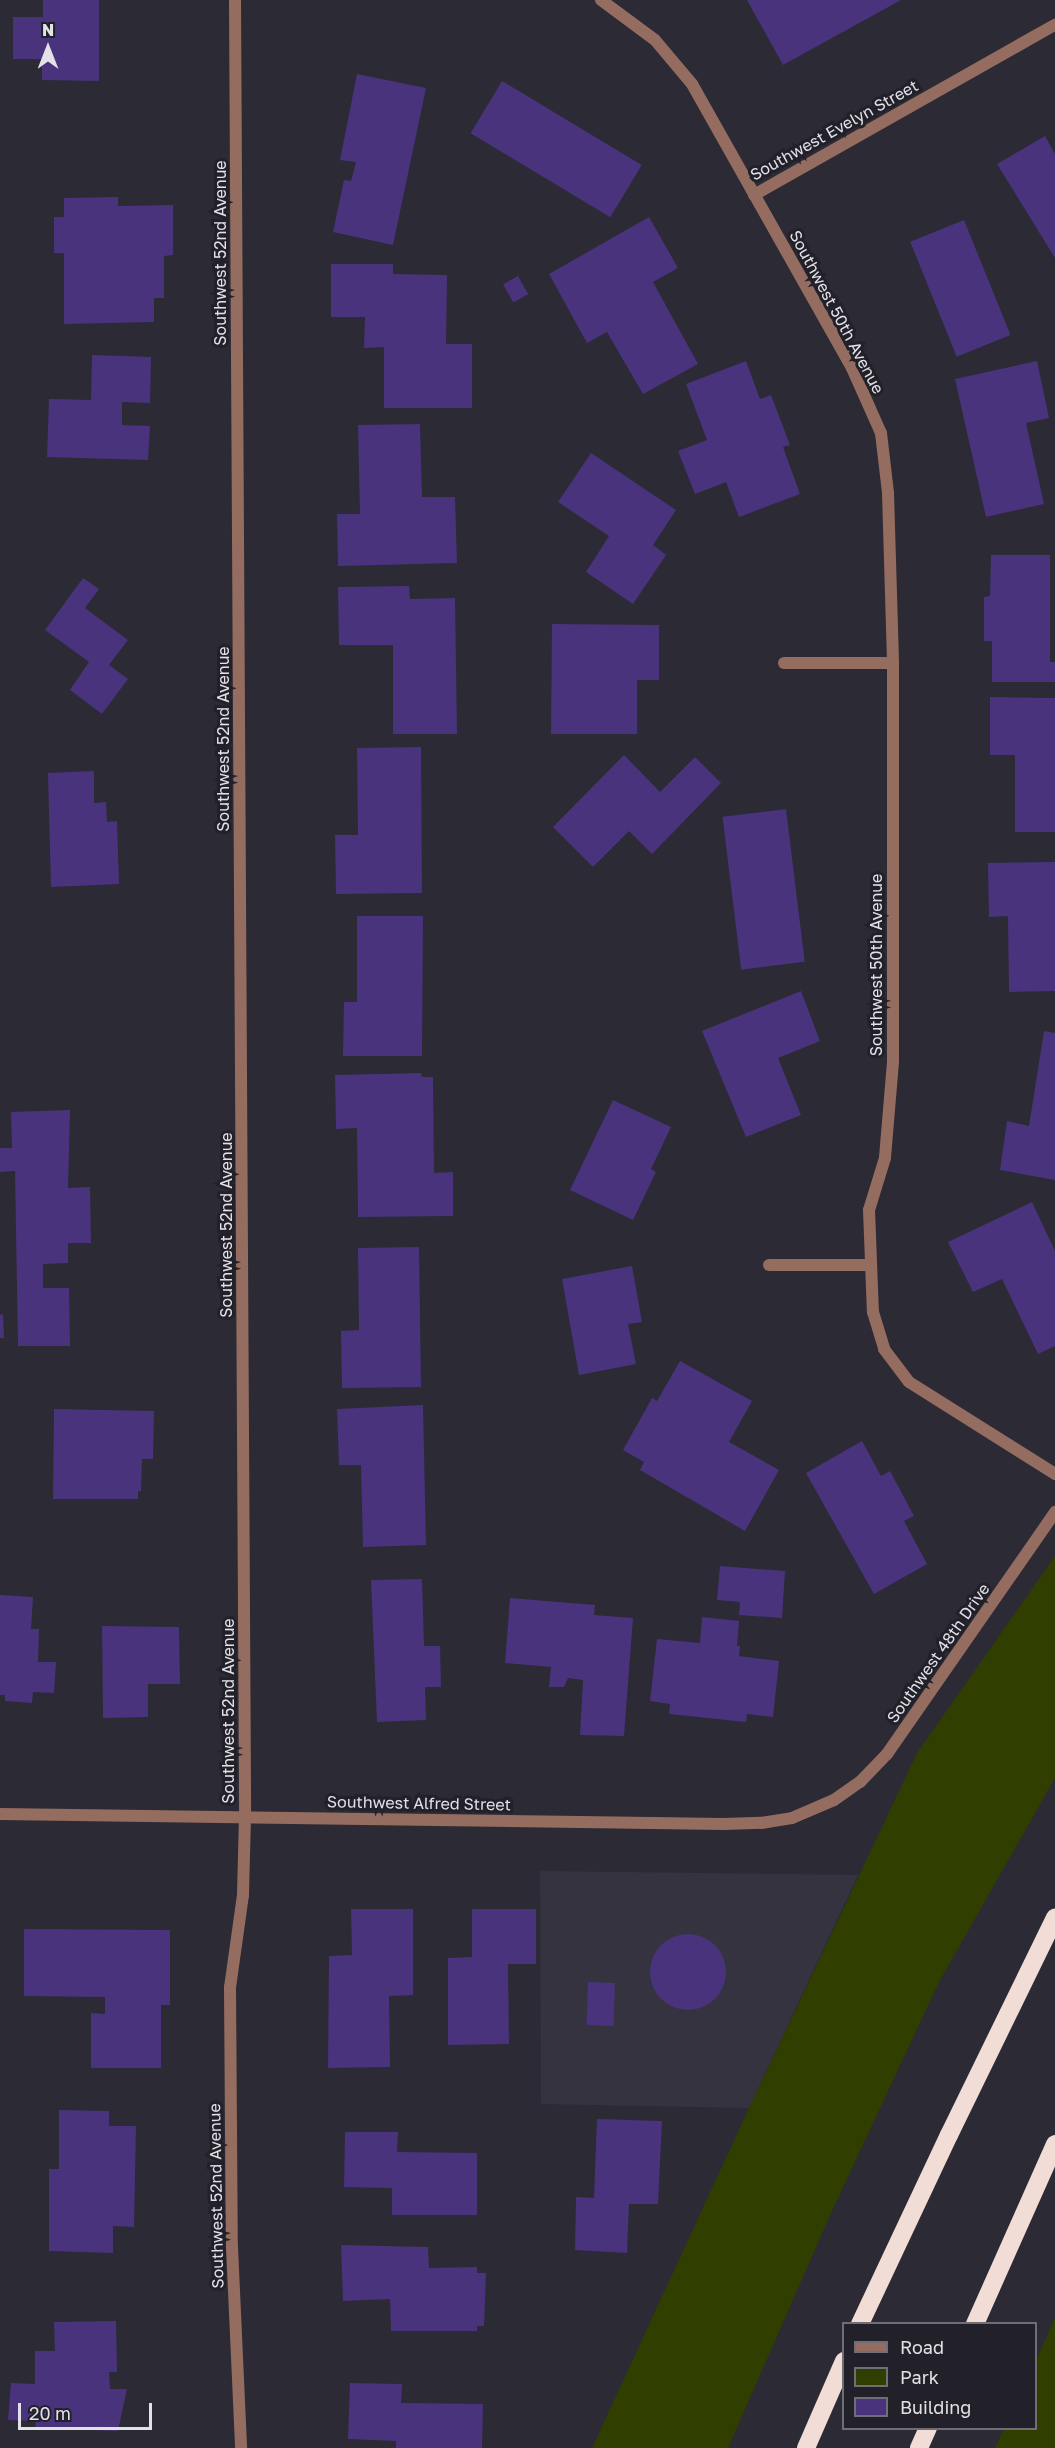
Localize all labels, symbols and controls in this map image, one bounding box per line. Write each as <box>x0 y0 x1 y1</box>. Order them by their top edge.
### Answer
north arrow <box>18 18 78 78</box>
text: N <box>42 20 54 40</box>
street label: Southwest Evelyn Street <box>747 76 921 184</box>
street label: Southwest 52nd Avenue <box>210 160 230 346</box>
street label: Southwest 50th Avenue <box>786 227 888 397</box>
street label: Southwest 52nd Avenue <box>213 646 233 832</box>
street label: Southwest 50th Avenue <box>866 874 886 1056</box>
street label: Southwest 52nd Avenue <box>216 1132 236 1318</box>
street label: Southwest 48th Drive <box>883 1580 993 1726</box>
street label: Southwest 52nd Avenue <box>218 1618 238 1804</box>
street label: Southwest Alfred Street <box>327 1792 511 1814</box>
street label: Southwest 52nd Avenue <box>205 2103 227 2289</box>
legend <box>842 2322 1037 2430</box>
text: Road <box>900 2336 944 2358</box>
text: Park <box>900 2366 939 2388</box>
scale bar <box>21 2391 154 2429</box>
text: Building <box>900 2396 971 2418</box>
text: 20 m <box>29 2402 71 2424</box>

